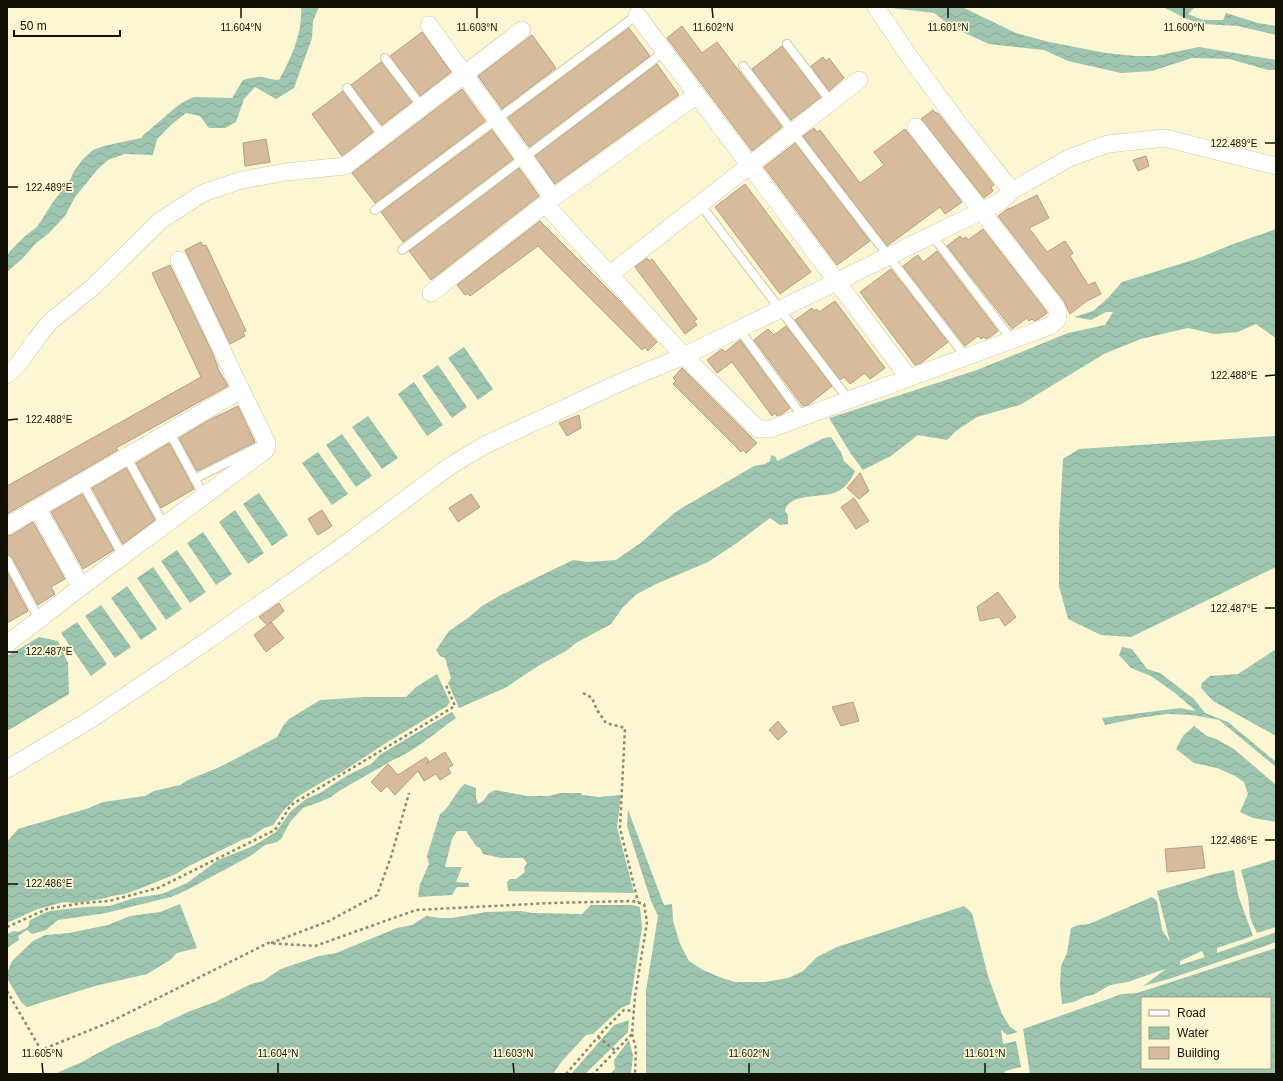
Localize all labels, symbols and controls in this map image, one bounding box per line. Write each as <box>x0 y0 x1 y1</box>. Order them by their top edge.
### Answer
scale bar <box>14 12 120 38</box>
text: 50 m <box>20 19 47 33</box>
text: 11.604°N <box>220 22 262 33</box>
text: 11.603°N <box>456 22 498 33</box>
text: 11.602°N <box>692 22 734 33</box>
text: 11.601°N <box>927 22 969 33</box>
text: 11.600°N <box>1163 22 1205 33</box>
text: 122.489°E <box>1211 138 1258 149</box>
text: 122.489°E <box>26 182 73 193</box>
text: 122.488°E <box>1211 370 1258 381</box>
text: 122.488°E <box>26 414 73 425</box>
text: 122.487°E <box>1211 603 1258 614</box>
text: 122.487°E <box>26 646 73 657</box>
text: 122.486°E <box>1211 835 1258 846</box>
text: 122.486°E <box>26 878 73 889</box>
legend <box>1141 997 1271 1069</box>
text: Road <box>1177 1006 1206 1020</box>
text: Water <box>1177 1026 1209 1040</box>
text: Building <box>1177 1046 1220 1060</box>
text: 11.605°N <box>21 1048 63 1059</box>
text: 11.604°N <box>257 1048 299 1059</box>
text: 11.603°N <box>492 1048 534 1059</box>
text: 11.602°N <box>728 1048 770 1059</box>
text: 11.601°N <box>964 1048 1006 1059</box>

